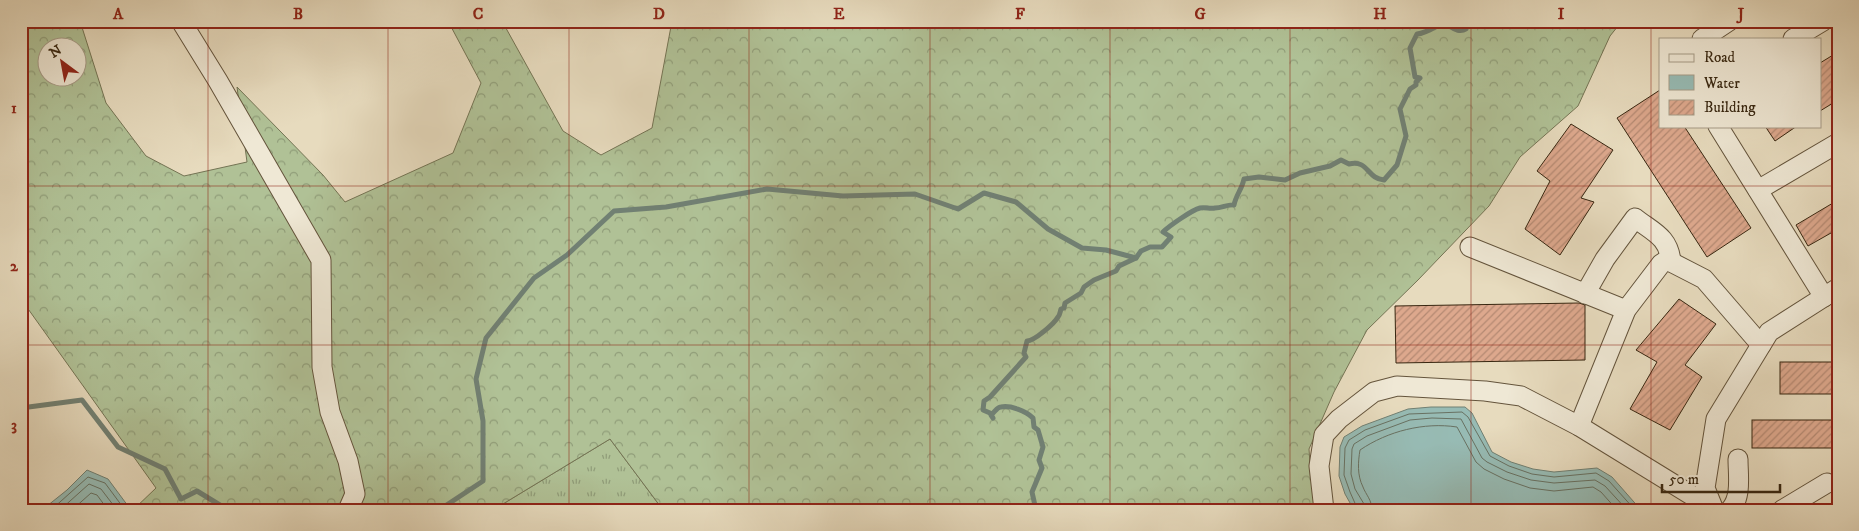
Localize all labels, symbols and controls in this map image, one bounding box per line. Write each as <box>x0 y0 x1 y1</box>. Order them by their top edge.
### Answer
text: A <box>112 4 124 24</box>
text: B <box>293 4 303 24</box>
text: C <box>473 4 483 24</box>
text: D <box>653 4 665 24</box>
text: E <box>833 4 845 24</box>
text: F <box>1015 4 1025 24</box>
text: G <box>1194 4 1206 24</box>
text: H <box>1373 4 1387 24</box>
text: I <box>1558 4 1565 24</box>
text: J <box>1736 4 1745 24</box>
north arrow <box>38 38 88 88</box>
legend <box>1659 38 1822 128</box>
text: N <box>46 41 66 63</box>
text: Road <box>1704 48 1736 67</box>
text: Water <box>1703 74 1740 93</box>
text: 1 <box>11 98 17 118</box>
text: Building <box>1704 98 1756 117</box>
text: 2 <box>10 256 19 276</box>
text: 3 <box>11 415 17 435</box>
scale bar <box>1662 461 1779 493</box>
text: 50 m <box>1669 470 1699 489</box>

